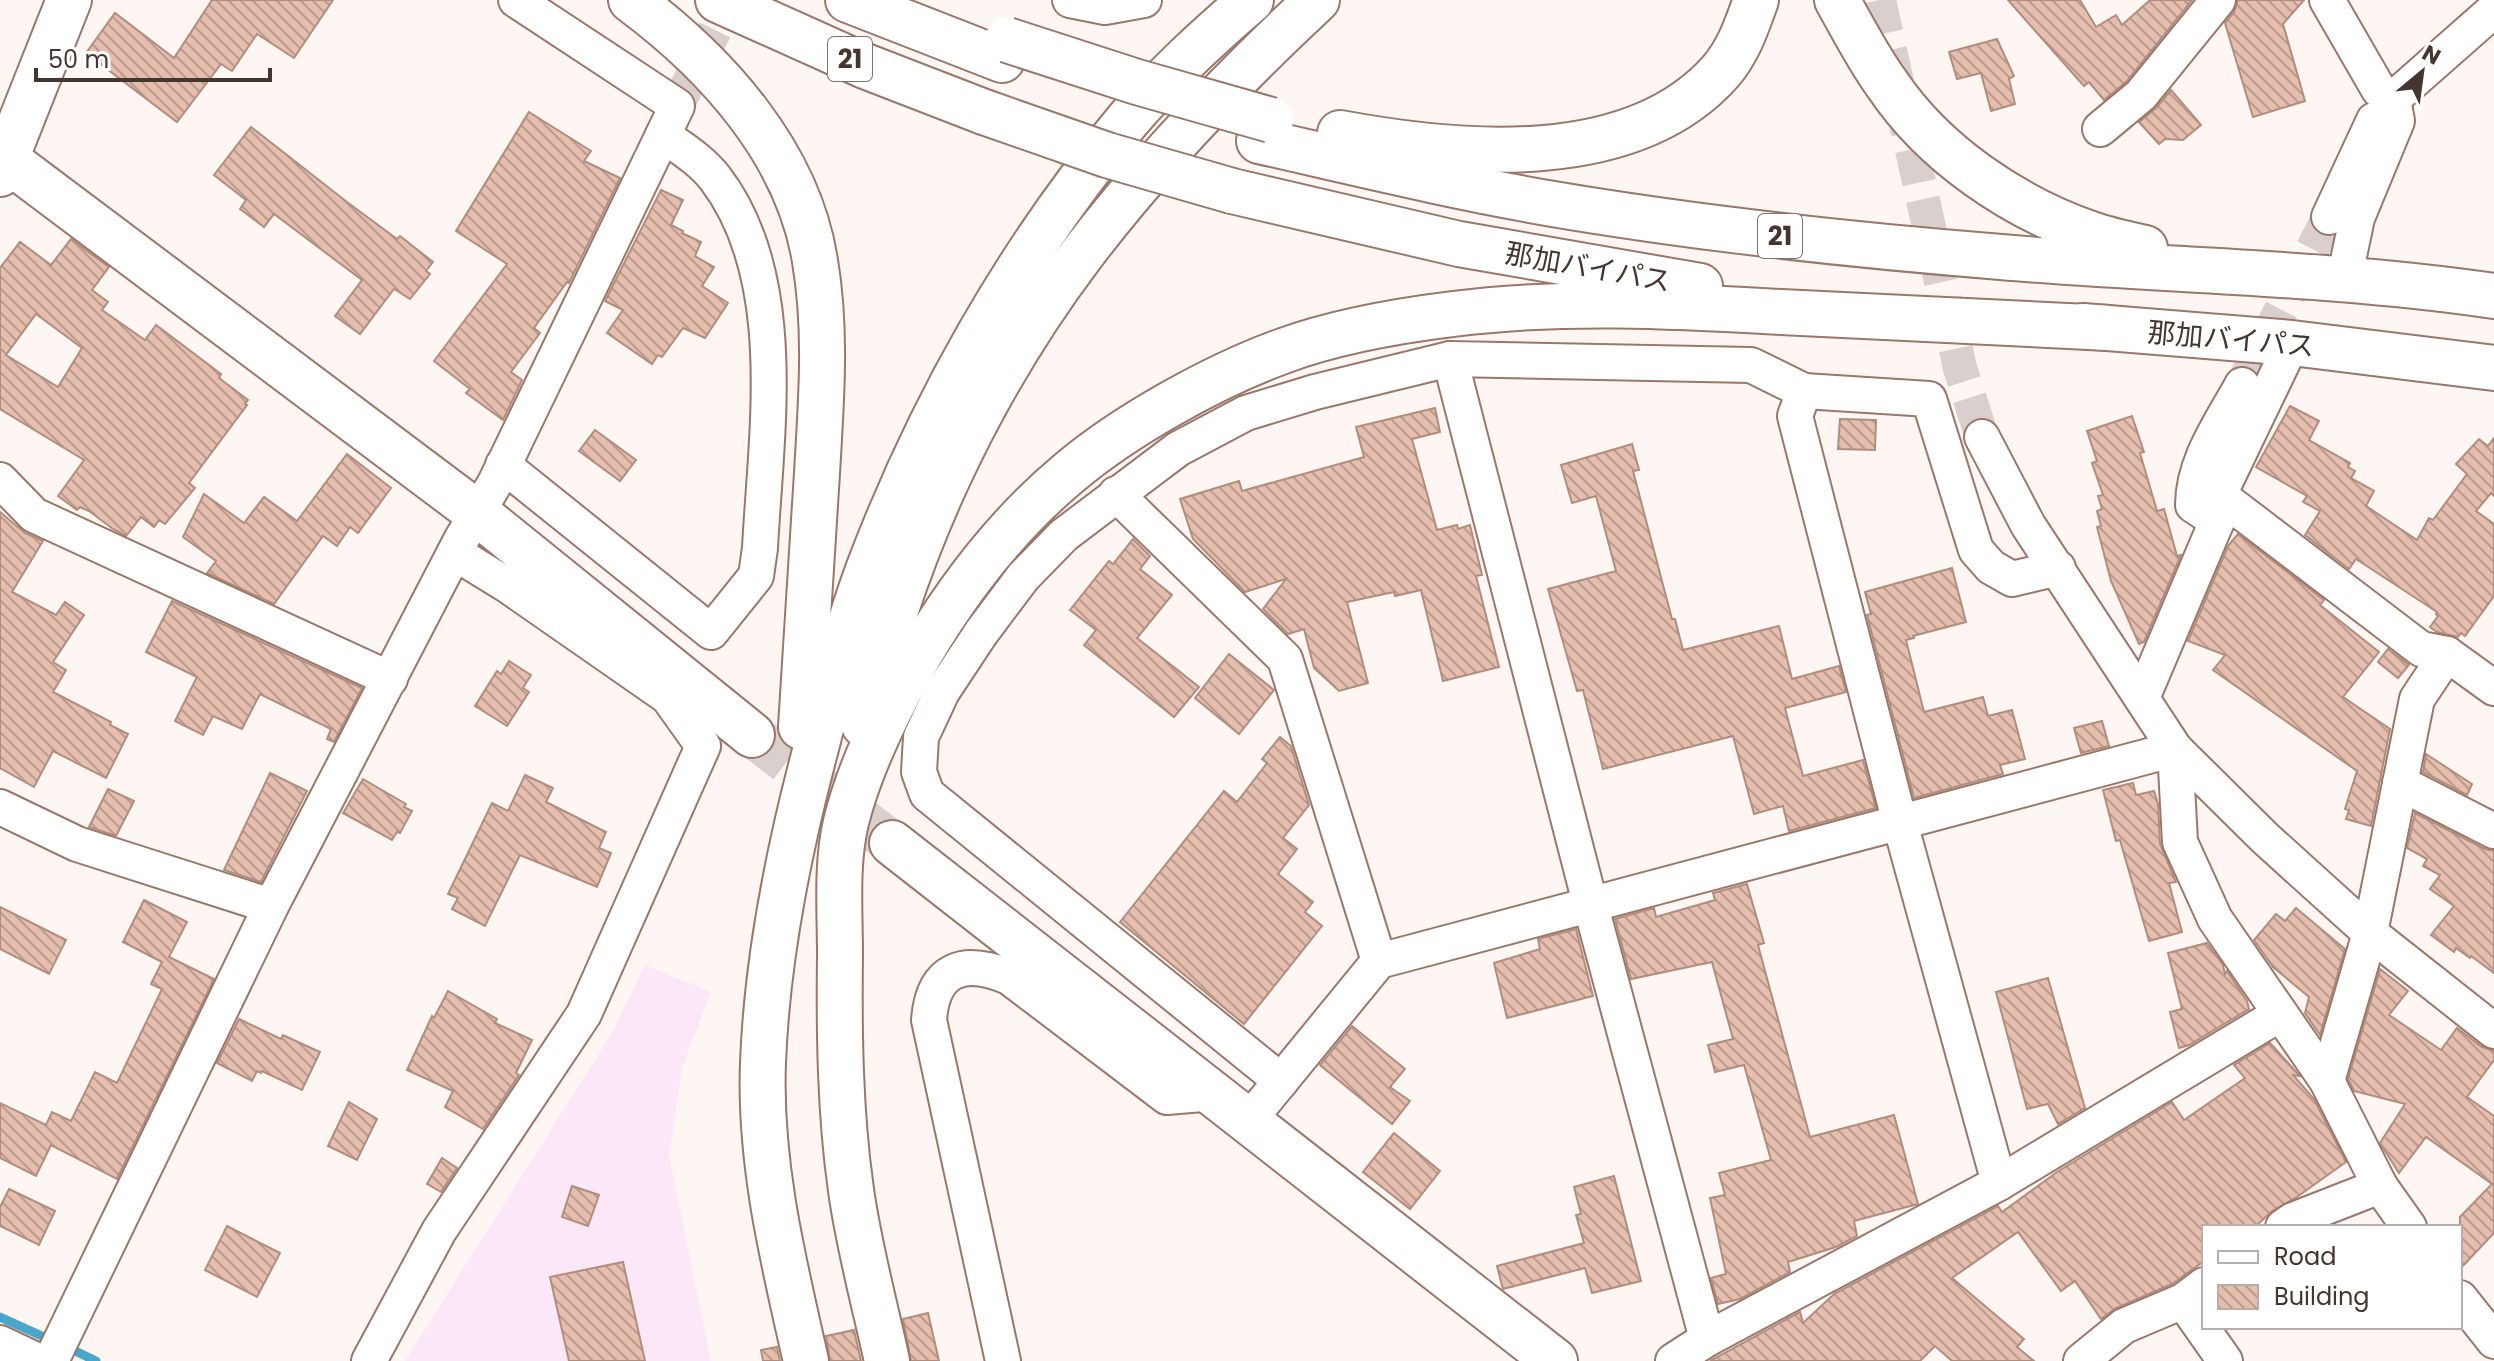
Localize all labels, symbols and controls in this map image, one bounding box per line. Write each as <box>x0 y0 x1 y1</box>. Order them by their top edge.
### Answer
scale bar <box>36 32 270 82</box>
north arrow <box>2382 32 2462 112</box>
road number: 21 <box>828 37 872 81</box>
text: N <box>2417 37 2446 73</box>
text: 50 m <box>48 43 109 76</box>
road number: 21 <box>1758 214 1802 258</box>
street label: 那加バイパス <box>1502 234 1674 301</box>
street label: 那加バイパス <box>2146 313 2316 366</box>
legend <box>2202 1225 2462 1329</box>
text: Road <box>2274 1240 2336 1273</box>
text: Building <box>2274 1280 2370 1313</box>

